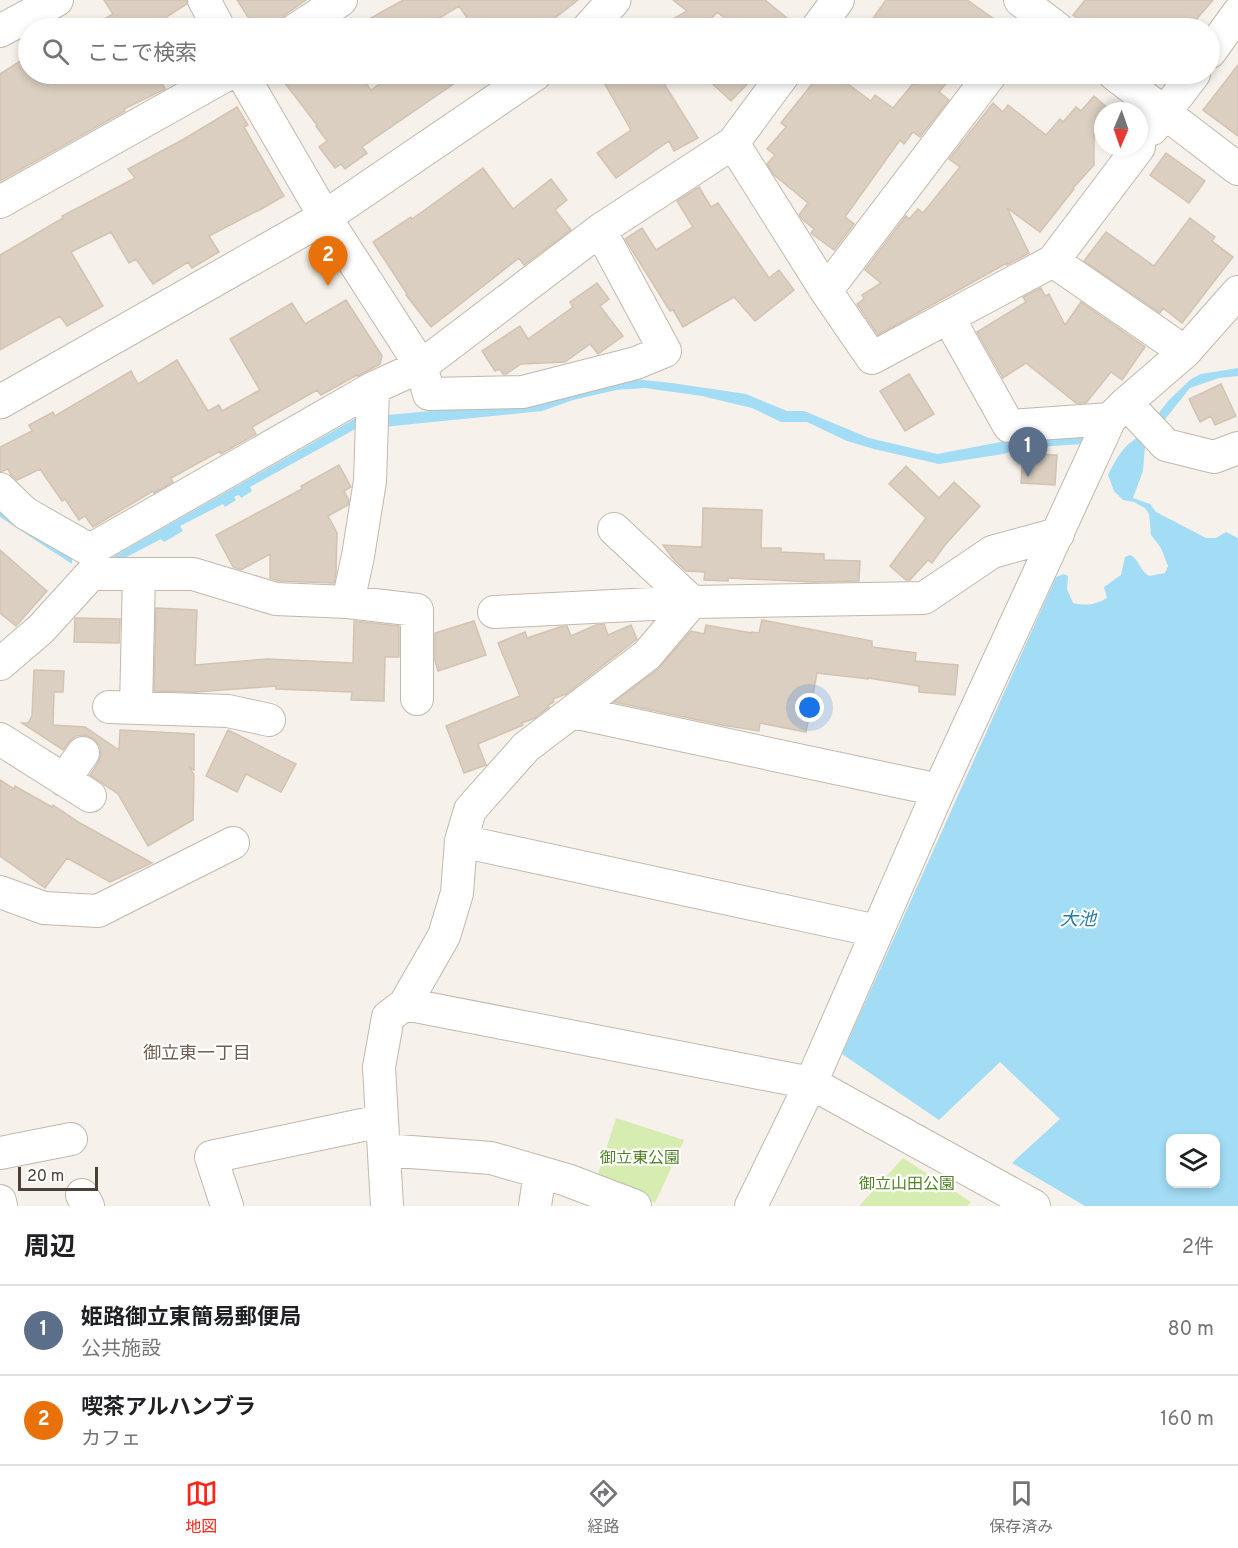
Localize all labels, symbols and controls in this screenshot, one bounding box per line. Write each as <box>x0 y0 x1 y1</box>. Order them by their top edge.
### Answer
search box <box>18 18 1220 84</box>
icon: search <box>39 35 72 68</box>
text: ここで検索 <box>87 41 197 68</box>
north arrow <box>1094 102 1148 156</box>
pin: 2 <box>308 236 348 286</box>
pin: 1 <box>1008 428 1048 477</box>
your location <box>795 693 824 722</box>
water label: 大池 <box>1060 909 1098 932</box>
district label: 御立東一丁目 <box>143 1043 251 1066</box>
map controls <box>1166 1134 1220 1188</box>
button: layers <box>1166 1134 1220 1188</box>
park label: 御立東公園 <box>600 1149 680 1169</box>
scale bar <box>18 1164 98 1192</box>
text: 20 m <box>27 1167 64 1187</box>
park label: 御立山田公園 <box>859 1175 955 1195</box>
text: 周辺 <box>24 1232 76 1265</box>
text: 2件 <box>1182 1235 1214 1261</box>
text: 姫路御立東簡易郵便局 <box>81 1305 301 1332</box>
text: 1 <box>40 1317 48 1343</box>
text: 80 m <box>1168 1317 1214 1343</box>
text: 公共施設 <box>81 1337 161 1363</box>
text: 喫茶アルハンブラ <box>81 1395 256 1422</box>
text: 2 <box>37 1407 50 1433</box>
text: 160 m <box>1160 1407 1214 1433</box>
text: カフェ <box>81 1427 141 1453</box>
tab: 地図 <box>185 1477 218 1538</box>
tab: 経路 <box>587 1477 620 1538</box>
tab: 保存済み <box>989 1477 1053 1538</box>

